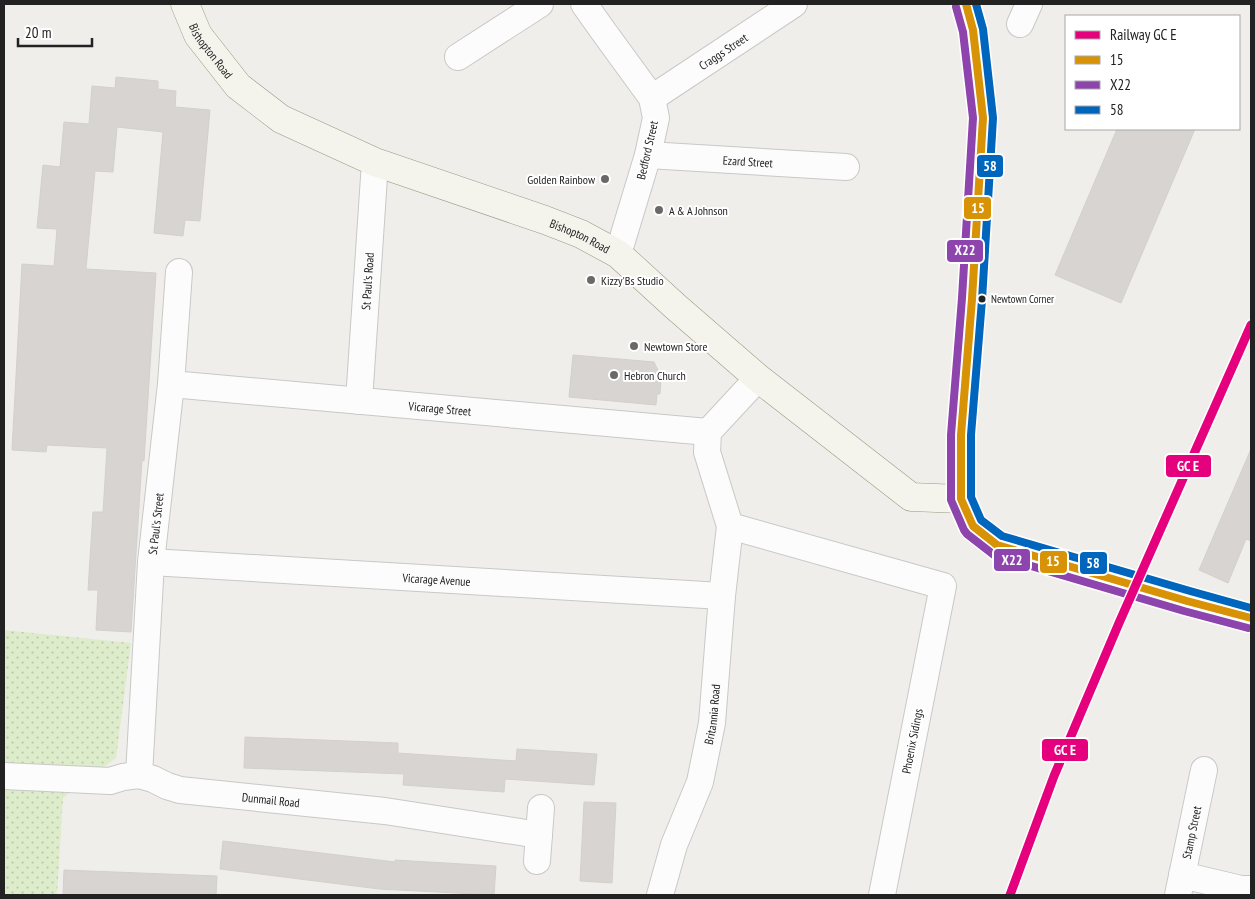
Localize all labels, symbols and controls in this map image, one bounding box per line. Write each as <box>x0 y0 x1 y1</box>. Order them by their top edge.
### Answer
scale bar <box>18 15 91 47</box>
legend <box>1065 15 1240 130</box>
street label: Bishopton Road <box>186 21 236 81</box>
text: 20 m <box>25 23 51 42</box>
text: Railway GC E <box>1110 25 1177 44</box>
street label: Craggs Street <box>696 29 751 73</box>
text: 15 <box>1110 50 1124 69</box>
text: X22 <box>1110 75 1131 94</box>
text: 58 <box>1110 100 1124 119</box>
street label: Bedford Street <box>633 118 661 181</box>
street label: Ezard Street <box>722 152 774 170</box>
line badge: 58 <box>976 154 1004 178</box>
text: 58 <box>983 157 997 175</box>
place label: Golden Rainbow <box>527 172 596 187</box>
marker: Golden Rainbow <box>599 173 611 185</box>
line badge: 15 <box>963 196 992 220</box>
text: 15 <box>971 199 985 217</box>
place label: A & A Johnson <box>669 203 728 218</box>
marker: A & A Johnson <box>653 204 665 216</box>
street label: Bishopton Road <box>548 215 613 256</box>
line badge: X22 <box>946 239 984 263</box>
text: X22 <box>955 241 975 259</box>
street label: St Paul's Road <box>358 252 376 311</box>
place label: Kizzy'Bs Studio <box>601 273 664 288</box>
marker: Kizzy'Bs Studio <box>585 274 597 286</box>
place label: Newtown Corner <box>991 292 1054 306</box>
marker: Newtown Corner <box>977 294 987 304</box>
place label: Newtown Store <box>644 339 707 354</box>
marker: Newtown Store <box>628 340 640 352</box>
place label: Hebron Church <box>624 368 686 383</box>
marker: Hebron Church <box>608 369 620 381</box>
street label: Vicarage Street <box>407 398 473 418</box>
line badge: GC E <box>1165 454 1212 478</box>
text: GC E <box>1177 457 1199 475</box>
street label: St Paul's Street <box>144 491 166 555</box>
line badge: X22 <box>993 548 1031 572</box>
line badge: 15 <box>1039 550 1068 574</box>
text: X22 <box>1002 551 1022 569</box>
line badge: 58 <box>1079 551 1108 575</box>
text: 15 <box>1046 552 1060 570</box>
text: 58 <box>1086 554 1100 572</box>
street label: Vicarage Avenue <box>401 569 471 589</box>
street label: Britannia Road <box>700 683 723 746</box>
street label: Phoenix Sidings <box>898 707 926 775</box>
line badge: GC E <box>1041 738 1089 762</box>
text: GC E <box>1054 741 1076 759</box>
street label: Dunmail Road <box>241 789 300 810</box>
street label: Stamp Street <box>1178 804 1204 860</box>

